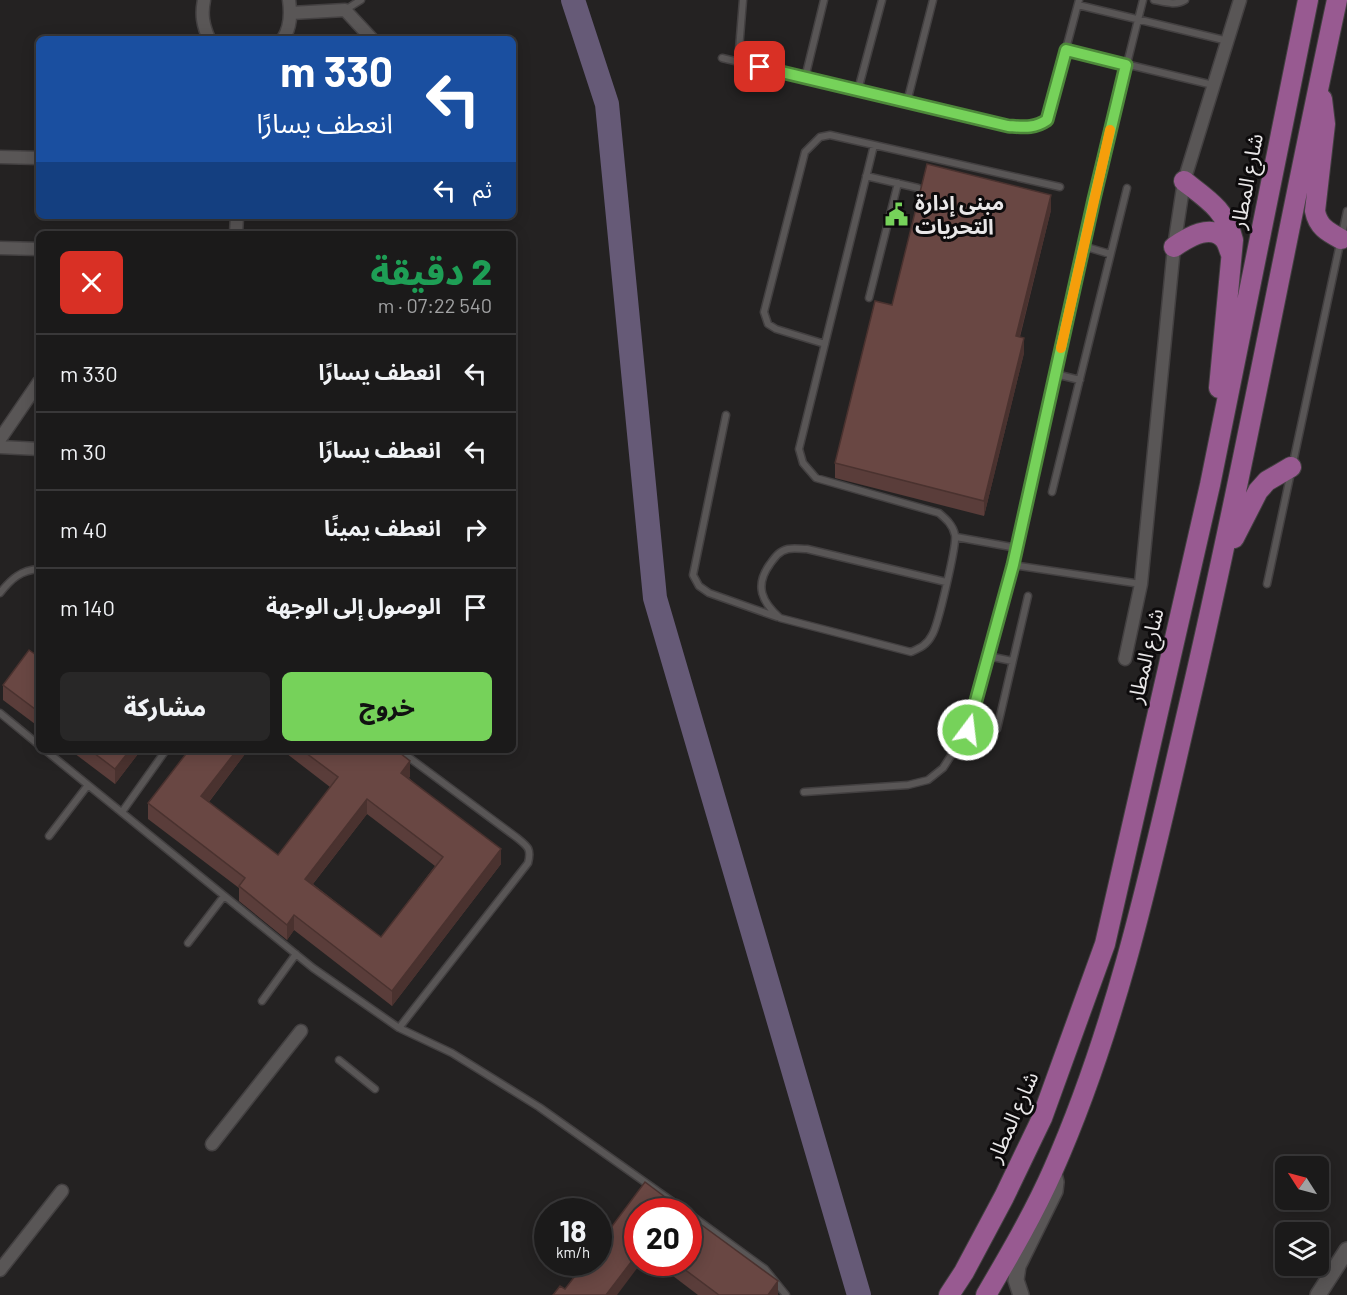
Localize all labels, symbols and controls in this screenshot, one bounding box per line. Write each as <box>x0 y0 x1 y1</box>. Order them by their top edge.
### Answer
pin <box>734 41 785 92</box>
text: 330 m <box>280 45 393 95</box>
icon: arrive <box>743 50 776 83</box>
icon: left <box>414 60 492 138</box>
text: انعطف يسارًا <box>256 106 393 138</box>
street label: شارع المطار <box>1224 131 1271 232</box>
icon: left <box>428 174 461 207</box>
text: ثم <box>473 176 492 202</box>
place label: مبنى إدارة التحريات <box>915 189 1004 239</box>
public building icon: مبنى إدارة التحريات <box>884 202 910 228</box>
text: 2 دقيقة <box>370 249 492 292</box>
button: close <box>60 251 123 314</box>
text: 540 m · 07:22 <box>378 293 492 317</box>
icon: left <box>459 357 492 390</box>
text: انعطف يسارًا <box>318 358 441 384</box>
text: 330 m <box>60 360 118 386</box>
icon: left <box>459 435 492 468</box>
text: انعطف يسارًا <box>318 436 441 462</box>
text: 30 m <box>60 438 106 464</box>
icon: right <box>459 513 492 546</box>
text: انعطف يمينًا <box>324 514 441 540</box>
text: 40 m <box>60 516 107 542</box>
icon: arrive <box>459 591 492 624</box>
text: الوصول إلى الوجهة <box>266 592 441 618</box>
text: 140 m <box>60 594 115 620</box>
street label: شارع المطار <box>1121 606 1171 707</box>
button: مشاركة <box>60 672 270 741</box>
button: خروج <box>282 672 492 741</box>
position arrow <box>936 698 1000 762</box>
street label: شارع المطار <box>980 1067 1046 1168</box>
north arrow <box>1275 1156 1329 1210</box>
map controls <box>1275 1156 1329 1276</box>
speed limit sign: 20 <box>624 1198 702 1276</box>
text: 18 <box>560 1212 586 1248</box>
button: layers <box>1275 1222 1329 1276</box>
text: km/h <box>556 1243 590 1261</box>

